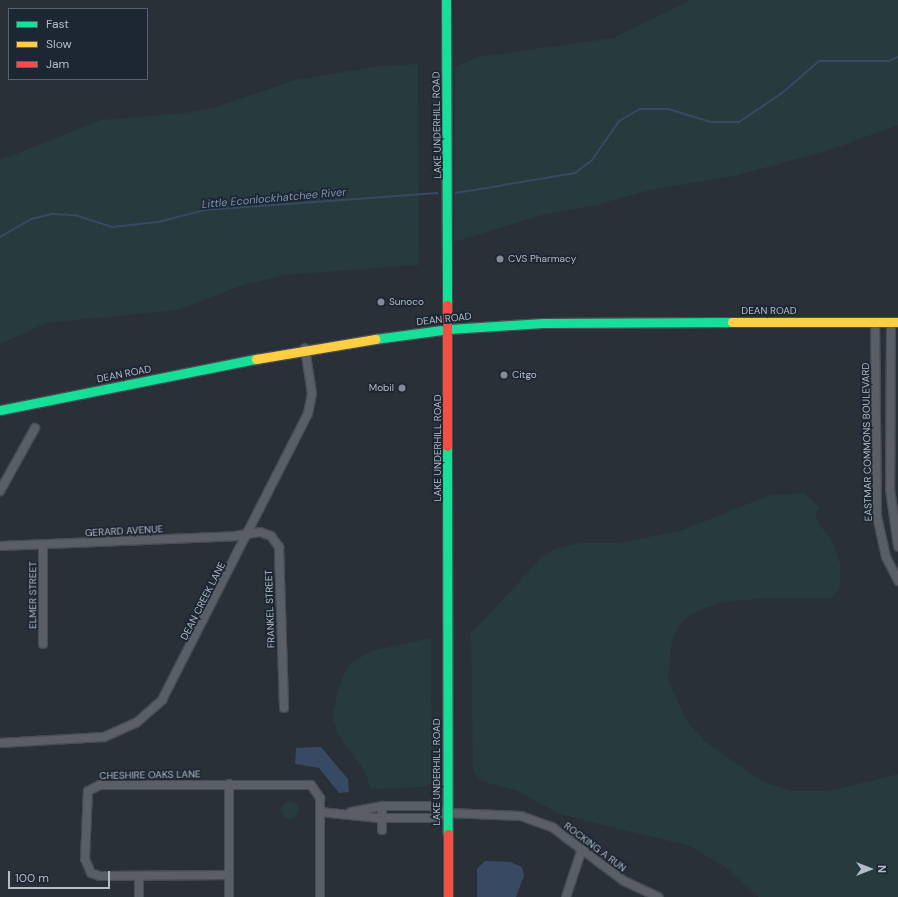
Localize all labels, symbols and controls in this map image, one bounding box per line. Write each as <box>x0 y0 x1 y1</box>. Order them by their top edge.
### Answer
legend <box>8 8 148 80</box>
text: Fast <box>46 16 69 32</box>
text: Slow <box>46 36 72 52</box>
text: Jam <box>46 56 69 72</box>
street label: LAKE UNDERHILL ROAD <box>430 71 444 179</box>
water label: Little Econlockhatchee River <box>201 185 347 211</box>
place label: CVS Pharmacy <box>508 253 576 265</box>
marker: CVS Pharmacy <box>495 254 505 264</box>
place label: Sunoco <box>389 296 424 308</box>
marker: Sunoco <box>376 297 386 307</box>
street label: DEAN ROAD <box>741 305 797 317</box>
street label: DEAN ROAD <box>416 310 472 328</box>
street label: DEAN ROAD <box>96 363 152 385</box>
street label: EASTMAR COMMONS BOULEVARD <box>860 363 874 521</box>
place label: Citgo <box>512 369 537 381</box>
marker: Citgo <box>499 370 509 380</box>
place label: Mobil <box>369 382 394 394</box>
marker: Mobil <box>397 383 407 393</box>
street label: LAKE UNDERHILL ROAD <box>432 394 444 502</box>
street label: GERARD AVENUE <box>85 523 163 539</box>
street label: DEAN CREEK LANE <box>178 560 228 642</box>
street label: ELMER STREET <box>27 561 39 629</box>
street label: FRANKEL STREET <box>263 570 277 648</box>
street label: LAKE UNDERHILL ROAD <box>431 718 443 826</box>
street label: CHESHIRE OAKS LANE <box>99 768 201 782</box>
street label: ROCKING A RUN <box>561 820 629 874</box>
north arrow <box>850 849 890 889</box>
scale bar <box>10 863 112 889</box>
text: N <box>875 865 889 873</box>
text: 100 m <box>15 870 49 886</box>

